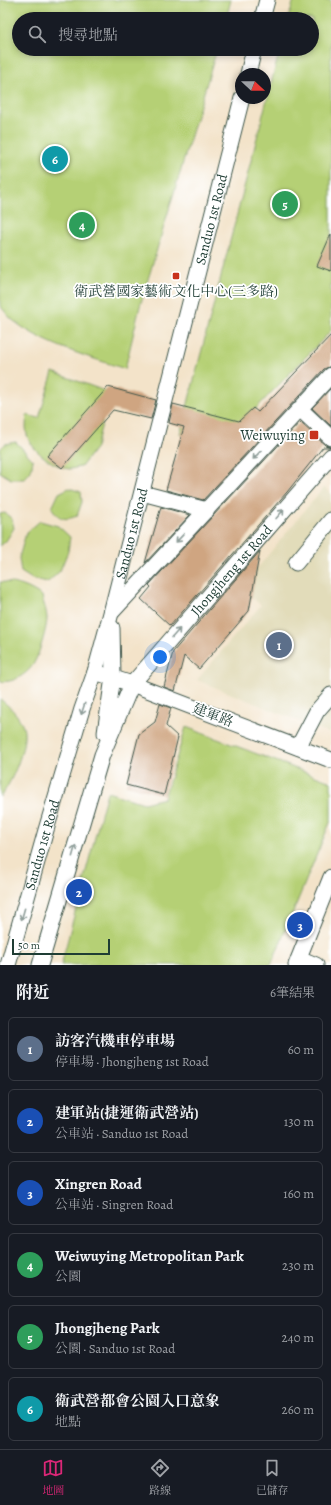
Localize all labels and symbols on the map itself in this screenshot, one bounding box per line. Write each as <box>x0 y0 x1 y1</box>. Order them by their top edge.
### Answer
north arrow <box>235 68 271 104</box>
pin: 6 <box>42 144 68 174</box>
street label: Sanduo 1st Road <box>190 171 232 267</box>
pin: 5 <box>272 189 298 219</box>
pin: 4 <box>69 210 95 240</box>
marker: 衛武營國家藝術文化中心(三多路) <box>171 271 181 281</box>
place label: 衛武營國家藝術文化中心(三多路) <box>74 282 278 301</box>
place label: Weiwuying <box>239 426 305 445</box>
marker: Weiwuying <box>308 429 320 441</box>
one-way arrow <box>252 450 262 460</box>
street label: Sanduo 1st Road <box>111 485 152 581</box>
one-way arrow <box>275 509 284 520</box>
street label: Jhongjheng 1st Road <box>186 520 277 620</box>
one-way arrow <box>176 533 185 543</box>
one-way arrow <box>171 628 180 639</box>
pin: 1 <box>266 630 292 660</box>
your location <box>150 647 170 667</box>
street label: 建軍路 <box>190 699 236 731</box>
one-way arrow <box>79 702 86 715</box>
street label: Sanduo 1st Road <box>20 797 64 892</box>
one-way arrow <box>71 845 78 858</box>
pin: 2 <box>66 877 92 907</box>
one-way arrow <box>18 907 26 920</box>
pin: 3 <box>287 910 313 940</box>
scale bar <box>12 937 110 956</box>

